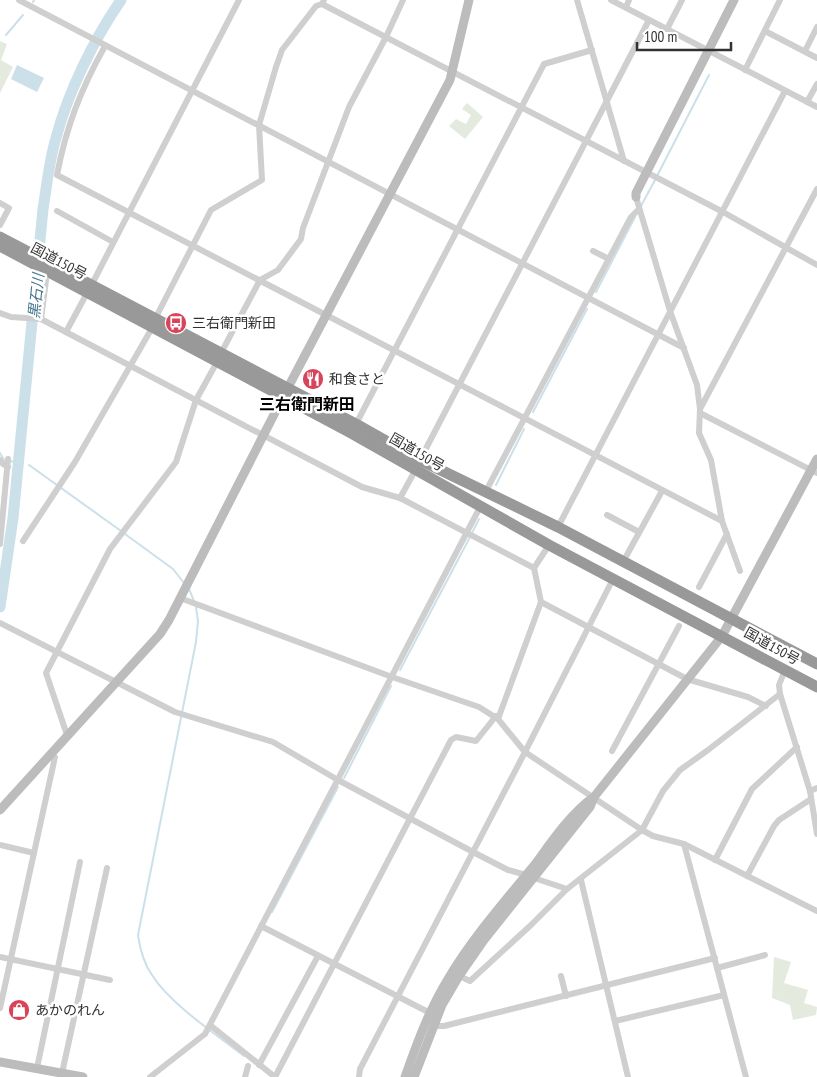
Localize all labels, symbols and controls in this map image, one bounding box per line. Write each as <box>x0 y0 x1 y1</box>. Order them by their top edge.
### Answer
scale bar <box>637 20 731 52</box>
text: 100 m <box>644 27 677 46</box>
street label: 国道150号 <box>28 239 90 283</box>
water label: 黒石川 <box>24 271 48 319</box>
bus stop icon: 三右衛門新田 <box>164 311 188 335</box>
place label: 三右衛門新田 <box>192 314 276 332</box>
restaurant icon: 和食さと <box>301 367 325 391</box>
place label: 和食さと <box>329 370 385 388</box>
district label: 三右衛門新田 <box>259 394 355 414</box>
street label: 国道150号 <box>386 429 448 475</box>
street label: 国道150号 <box>741 623 803 669</box>
shop icon: あかのれん <box>7 998 31 1022</box>
place label: あかのれん <box>35 1001 105 1019</box>

